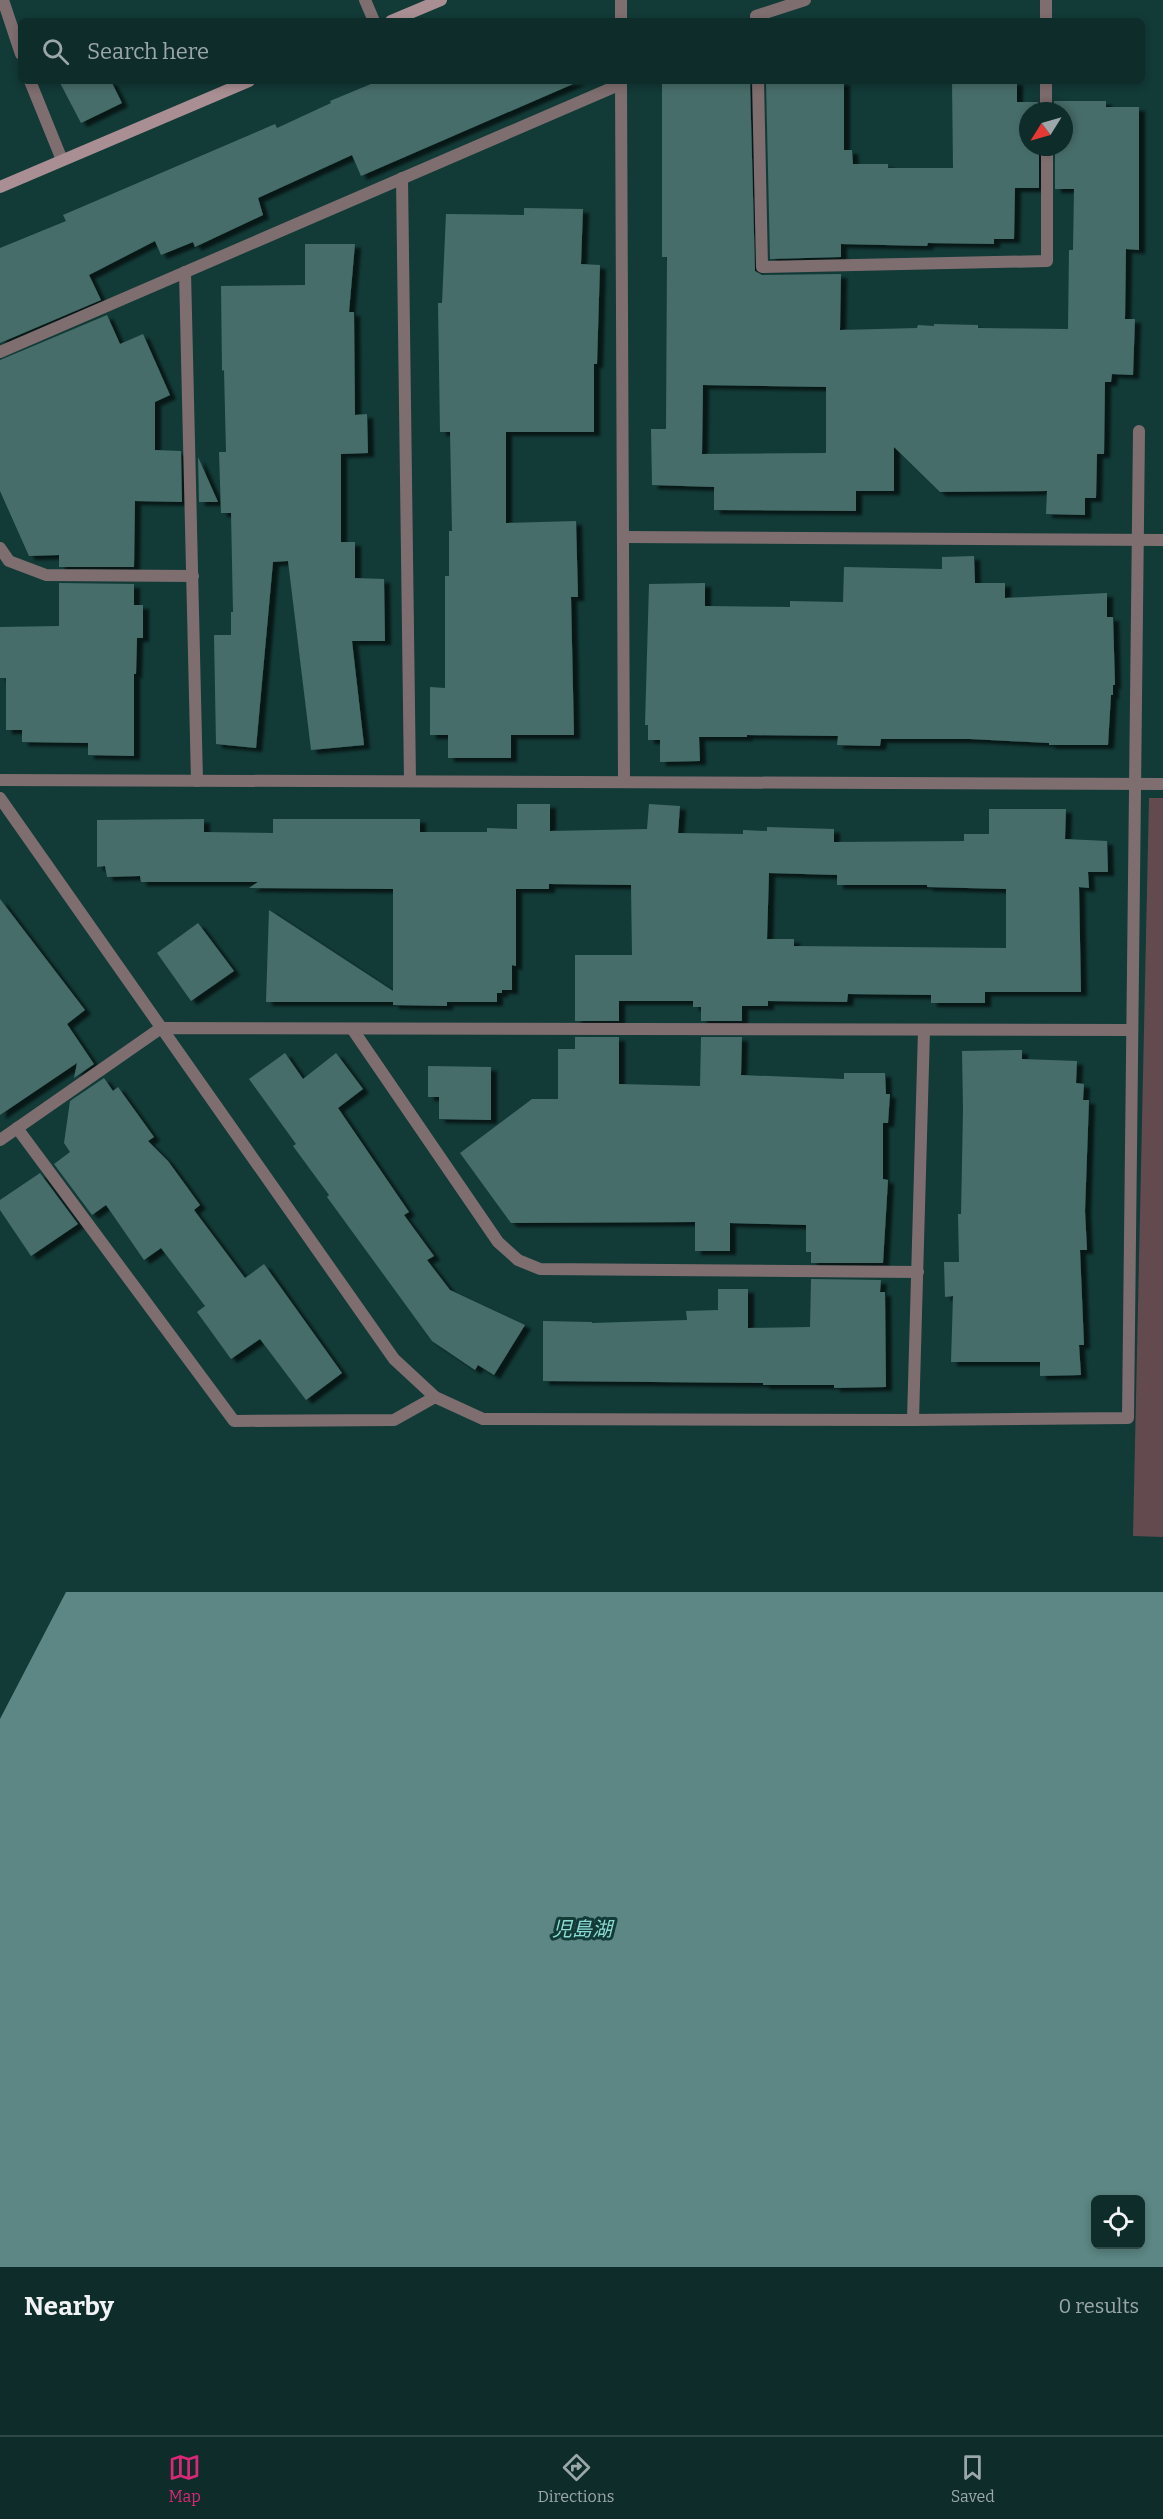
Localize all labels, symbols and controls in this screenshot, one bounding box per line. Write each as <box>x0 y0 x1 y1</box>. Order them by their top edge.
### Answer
search box <box>18 18 1145 84</box>
icon: search <box>39 35 72 68</box>
text: Search here <box>87 38 209 65</box>
north arrow <box>1019 102 1073 156</box>
water label: 児島湖 <box>552 1917 615 1941</box>
map controls <box>1091 2195 1145 2249</box>
button: locate <box>1091 2195 1145 2249</box>
text: Nearby <box>24 2291 114 2322</box>
text: 0 results <box>1059 2294 1139 2318</box>
tab: Map <box>168 2451 201 2506</box>
tab: Directions <box>538 2451 615 2506</box>
tab: Saved <box>951 2451 995 2506</box>

